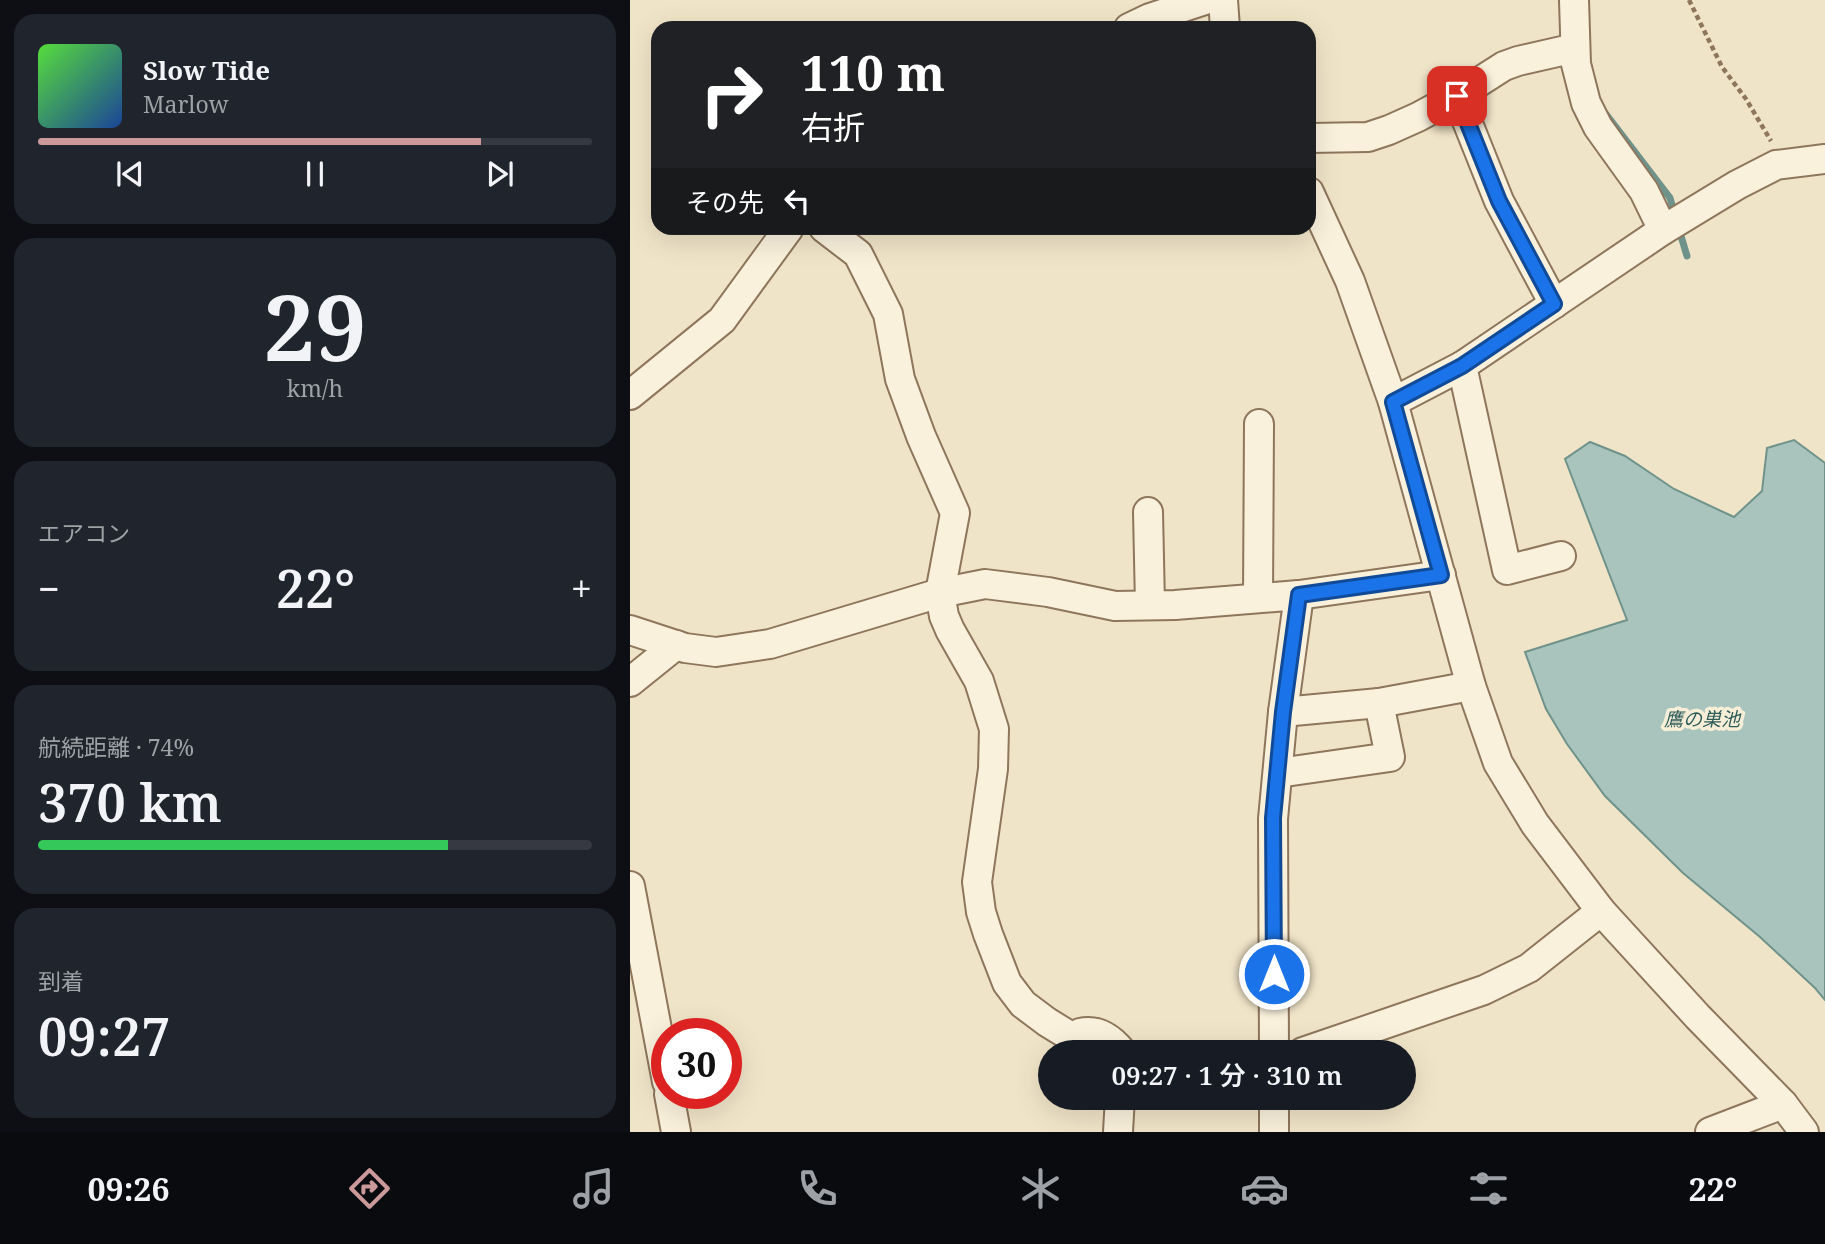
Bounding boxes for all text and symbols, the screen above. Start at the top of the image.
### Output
text: 110 m [801,39,945,105]
icon: right [686,49,777,140]
text: Slow Tide [143,52,270,88]
pin [1427,66,1487,126]
icon: arrive [1438,77,1476,115]
text: Marlow [143,88,229,120]
text: 右折 [801,105,865,148]
icon: previous [111,155,149,193]
icon: pause [296,155,334,193]
icon: next [481,155,519,193]
icon: left [778,182,816,220]
text: その先 [686,184,764,220]
text: 29 [264,264,366,388]
text: km/h [287,372,343,404]
text: エアコン [38,517,130,549]
text: 22° [276,552,355,623]
text: − [38,562,60,614]
text: + [571,562,592,614]
water label: 鷹の巣池 [1664,706,1742,732]
text: 航続距離 · 74% [38,731,194,763]
text: 370 km [38,766,222,837]
position arrow [1237,937,1311,1011]
text: 到着 [38,965,84,997]
text: 09:27 [38,1000,171,1071]
speed limit sign: 30 [651,1018,742,1109]
text: 09:27 · 1 分 · 310 m [1111,1057,1343,1093]
icon: directions [345,1164,394,1213]
icon: music [569,1164,618,1213]
icon: phone [793,1164,842,1213]
icon: climate [1016,1164,1065,1213]
icon: car [1240,1164,1289,1213]
icon: filters [1464,1164,1513,1213]
text: 09:26 [87,1167,170,1210]
text: 22° [1688,1167,1737,1210]

